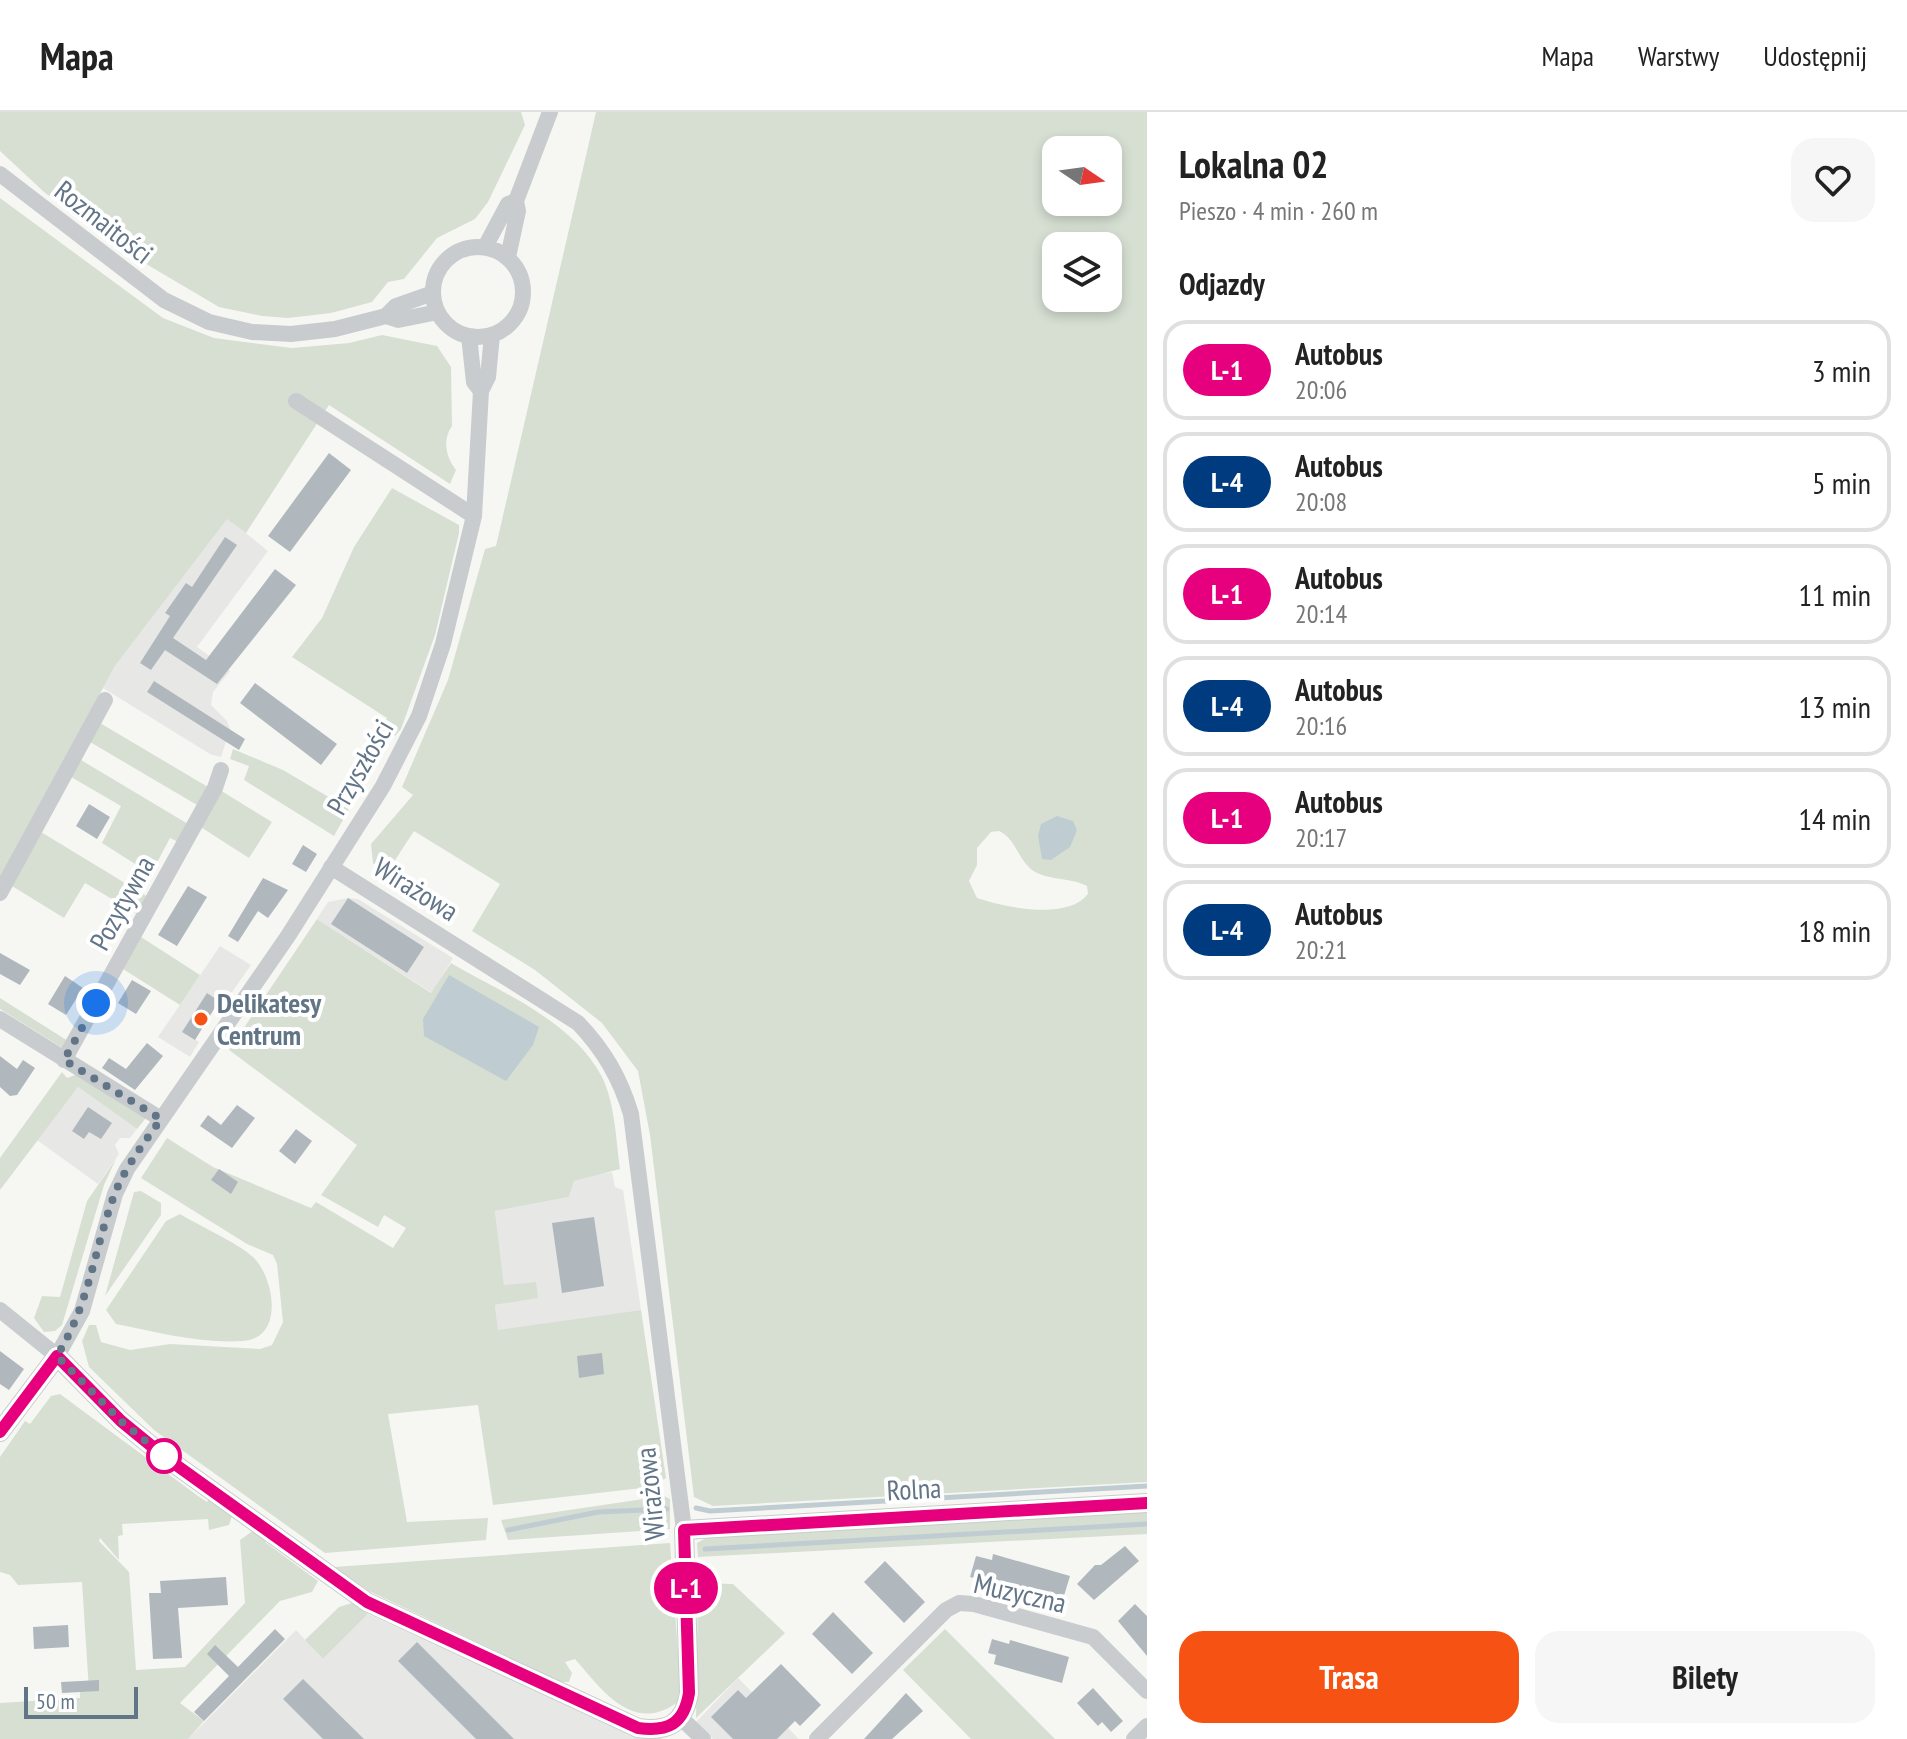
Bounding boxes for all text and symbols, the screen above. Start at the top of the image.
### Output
text: Mapa [40,31,114,80]
text: Mapa [1542,37,1594,74]
text: Warstwy [1638,37,1719,74]
text: Udostępnij [1763,37,1867,74]
north arrow [1042,136,1122,216]
map controls [1042,136,1122,312]
button: heart [1791,138,1875,222]
text: Lokalna 02 [1179,139,1329,188]
street label: Rozmaitości [48,172,161,272]
text: Pieszo · 4 min · 260 m [1179,194,1378,227]
button: layers [1042,232,1122,312]
text: Odjazdy [1179,264,1265,303]
text: Autobus [1295,334,1383,373]
text: L-1 [1211,351,1243,388]
text: 3 min [1812,351,1871,390]
text: 20:06 [1295,373,1347,406]
text: Autobus [1295,446,1383,485]
text: L-4 [1211,463,1243,500]
text: 5 min [1812,463,1871,502]
text: 20:08 [1295,485,1347,518]
text: Autobus [1295,558,1383,597]
text: L-1 [1211,575,1243,612]
text: 11 min [1798,575,1871,614]
text: 20:14 [1295,597,1347,630]
text: Autobus [1295,670,1383,709]
text: L-4 [1211,687,1243,724]
text: 13 min [1798,687,1871,726]
text: 20:16 [1295,709,1347,742]
street label: Przyszłości [318,713,402,821]
text: Autobus [1295,782,1383,821]
text: L-1 [1211,799,1243,836]
text: 14 min [1798,799,1871,838]
text: 20:17 [1295,821,1347,854]
street label: Wirażowa [367,848,466,929]
street label: Pozytywna [81,849,163,956]
text: Autobus [1295,894,1383,933]
text: L-4 [1211,911,1243,948]
text: 18 min [1798,911,1871,950]
text: 20:21 [1295,933,1347,966]
your location [76,983,116,1023]
place label: Delikatesy Centrum [217,984,322,1053]
marker: Delikatesy Centrum [192,1010,210,1028]
unlabelled marker [147,1439,181,1473]
street label: Wirażowa [626,1446,673,1542]
street label: Rolna [886,1469,942,1508]
line badge: L-1 [640,1562,732,1614]
street label: Muzyczna [970,1564,1070,1621]
text: L-1 [670,1569,702,1606]
button: Trasa [1179,1631,1519,1723]
button: Bilety [1535,1631,1875,1723]
scale bar [24,1683,138,1719]
text: 50 m [36,1687,75,1715]

